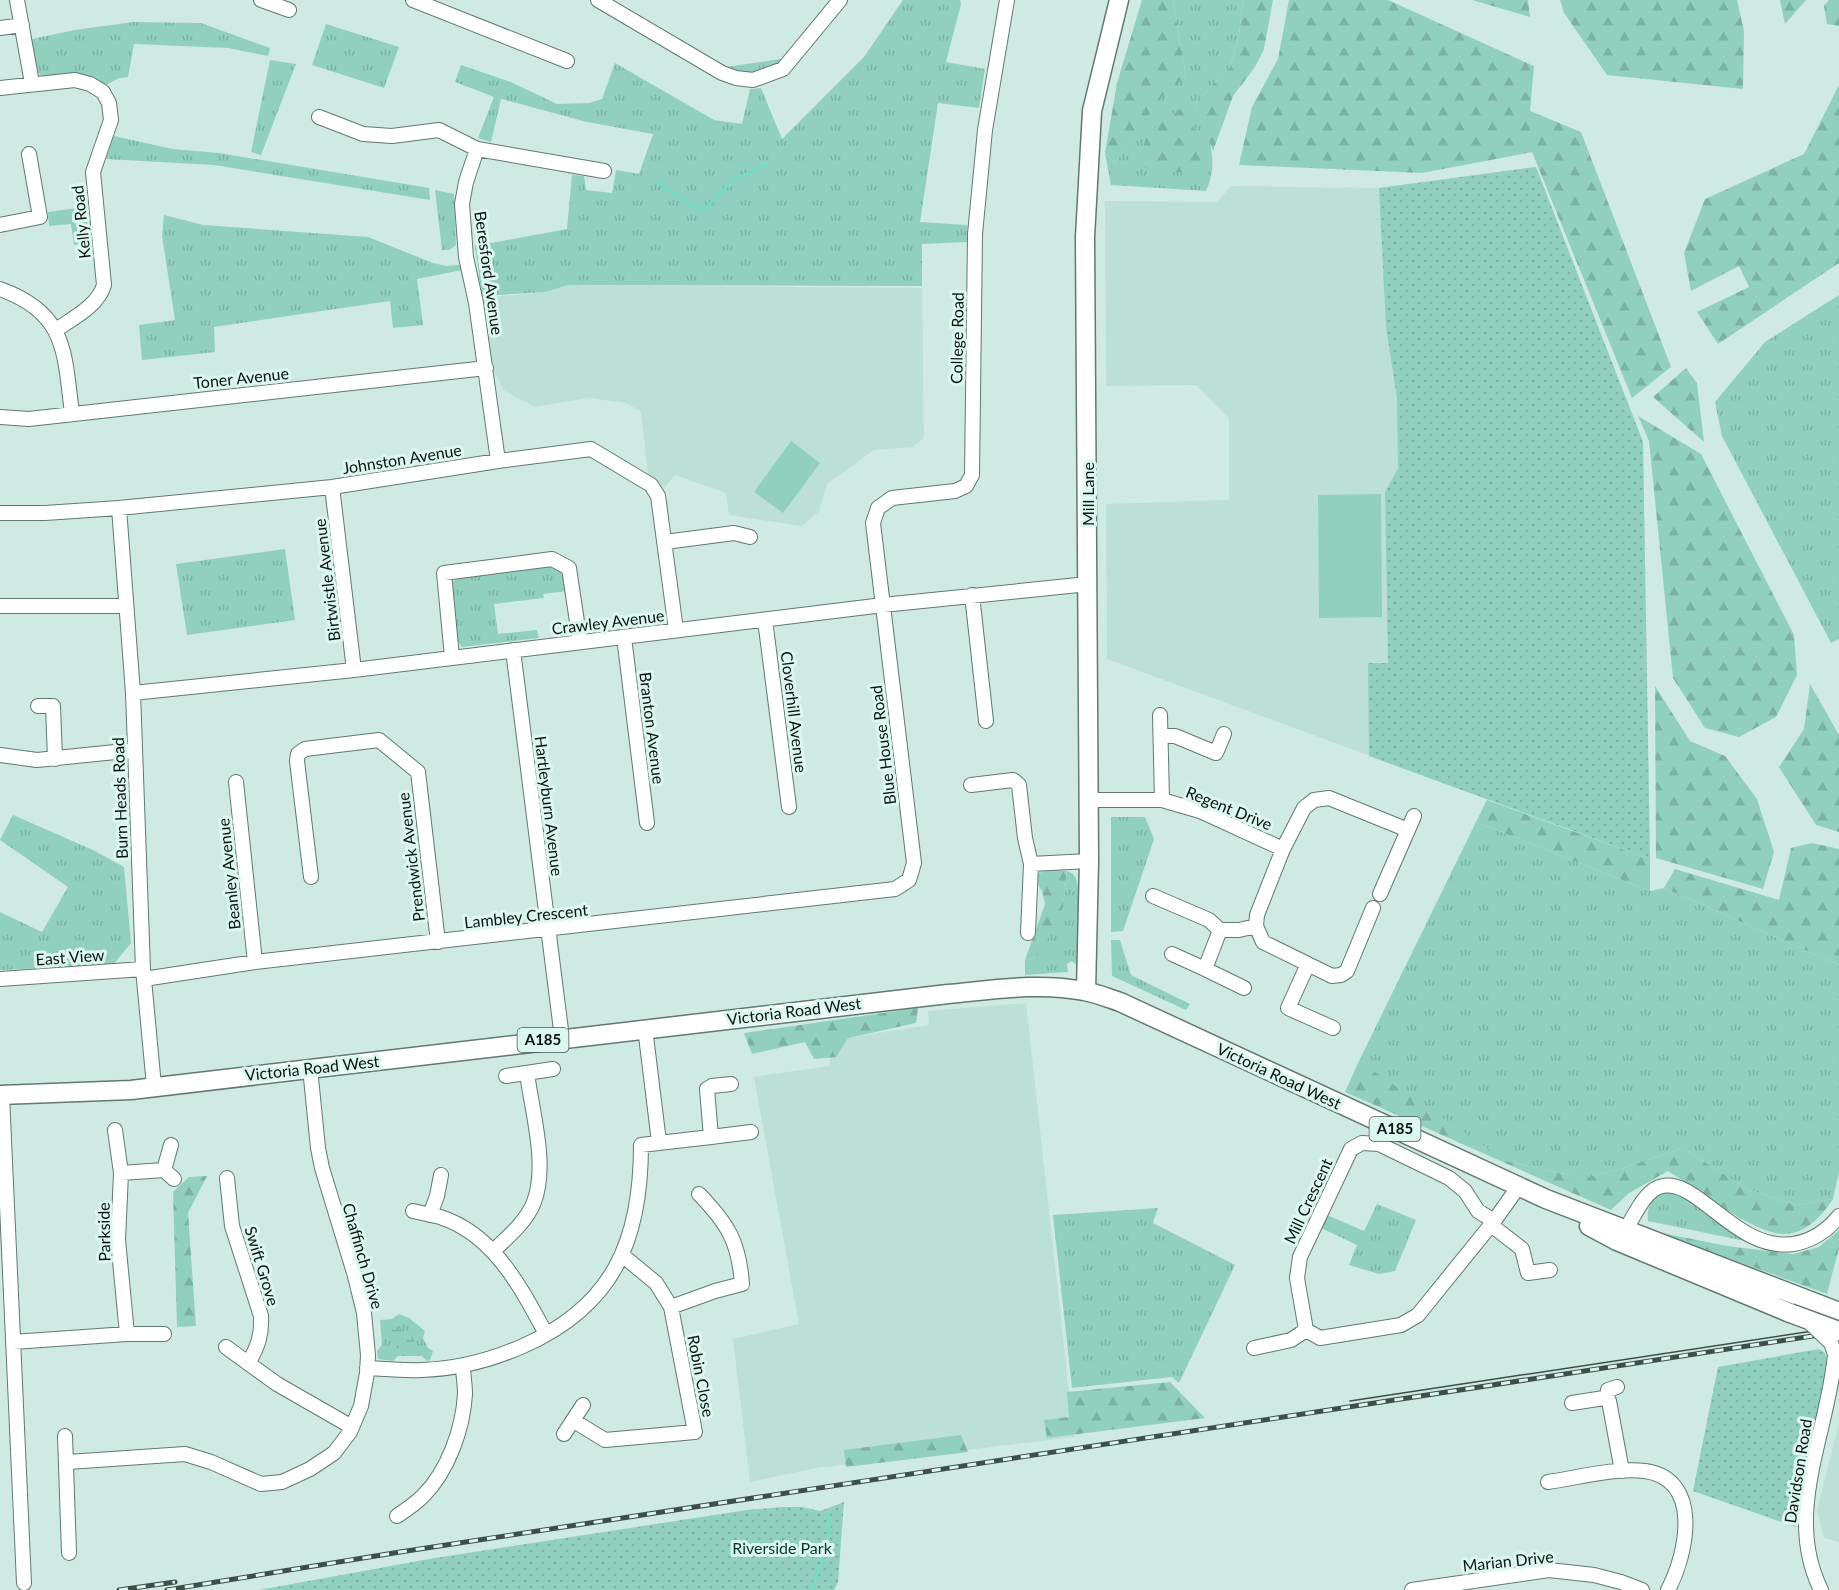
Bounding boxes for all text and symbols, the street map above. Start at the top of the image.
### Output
street label: Kelly Road [67,185,94,260]
street label: Beresford Avenue [471,210,508,336]
street label: College Road [946,292,967,384]
street label: Toner Avenue [192,363,290,392]
street label: Johnston Avenue [341,440,463,477]
street label: Mill Lane [1078,462,1097,526]
street label: Birtwistle Avenue [310,518,343,642]
street label: Crawley Avenue [551,605,665,638]
street label: Cloverhill Avenue [778,650,811,774]
street label: Branton Avenue [636,671,669,785]
street label: Blue House Road [866,684,899,806]
street label: Hartleyburn Avenue [531,735,568,877]
street label: Burn Heads Road [108,737,131,859]
street label: Regent Drive [1183,782,1275,833]
street label: Prendwick Avenue [393,791,428,923]
street label: Beanley Avenue [213,817,244,931]
street label: Lambley Crescent [463,900,589,931]
street label: East View [35,945,105,968]
street label: Victoria Road West [726,993,862,1028]
road number: A185 [518,1028,568,1052]
street label: Victoria Road West [1214,1038,1345,1113]
street label: Victoria Road West [244,1051,380,1084]
road number: A185 [1370,1117,1420,1141]
street label: Mill Crescent [1279,1155,1336,1247]
street label: Chaffinch Drive [339,1201,388,1311]
street label: Parkside [93,1202,114,1262]
street label: Swift Grove [241,1224,284,1308]
street label: Robin Close [684,1333,719,1419]
street label: Davidson Road [1780,1417,1815,1524]
park label: Riverside Park [732,1538,833,1557]
street label: Marian Drive [1462,1546,1554,1575]

